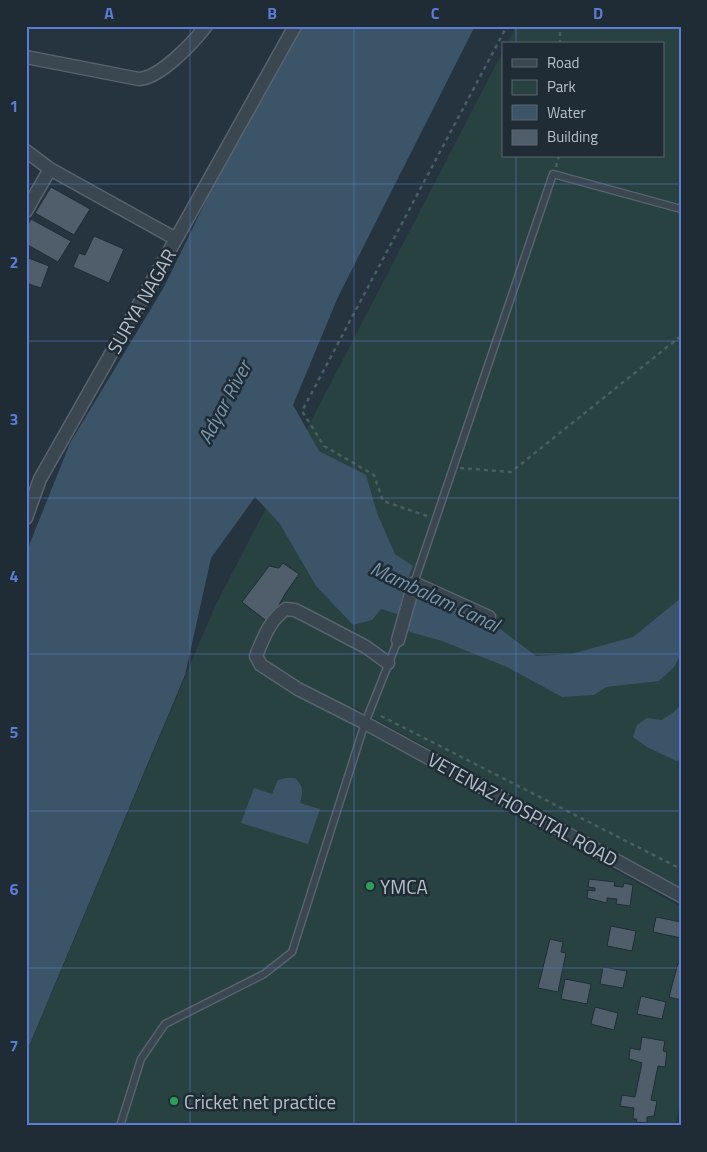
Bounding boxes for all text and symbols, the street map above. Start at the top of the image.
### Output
text: A [104,1,114,25]
text: B [267,1,277,25]
text: C [431,1,440,25]
text: D [593,1,603,25]
legend [502,42,664,158]
text: Road [547,51,579,74]
text: Park [547,75,576,98]
text: 1 [10,94,18,118]
text: Water [547,101,586,124]
text: Building [547,125,598,148]
street label: SURYA NAGAR [99,243,183,359]
text: 2 [10,250,18,274]
water label: Adyar River [189,353,260,449]
text: 3 [10,407,18,431]
water label: Mambalam Canal [365,553,507,641]
text: 4 [10,564,19,588]
text: 5 [10,720,19,744]
street label: VETENAZ HOSPITAL ROAD [423,745,623,873]
place label: YMCA [380,872,428,901]
text: 6 [10,877,19,901]
marker: YMCA [364,880,376,892]
text: 7 [10,1034,18,1058]
place label: Cricket net practice [184,1087,336,1116]
marker: Cricket net practice [168,1095,180,1107]

